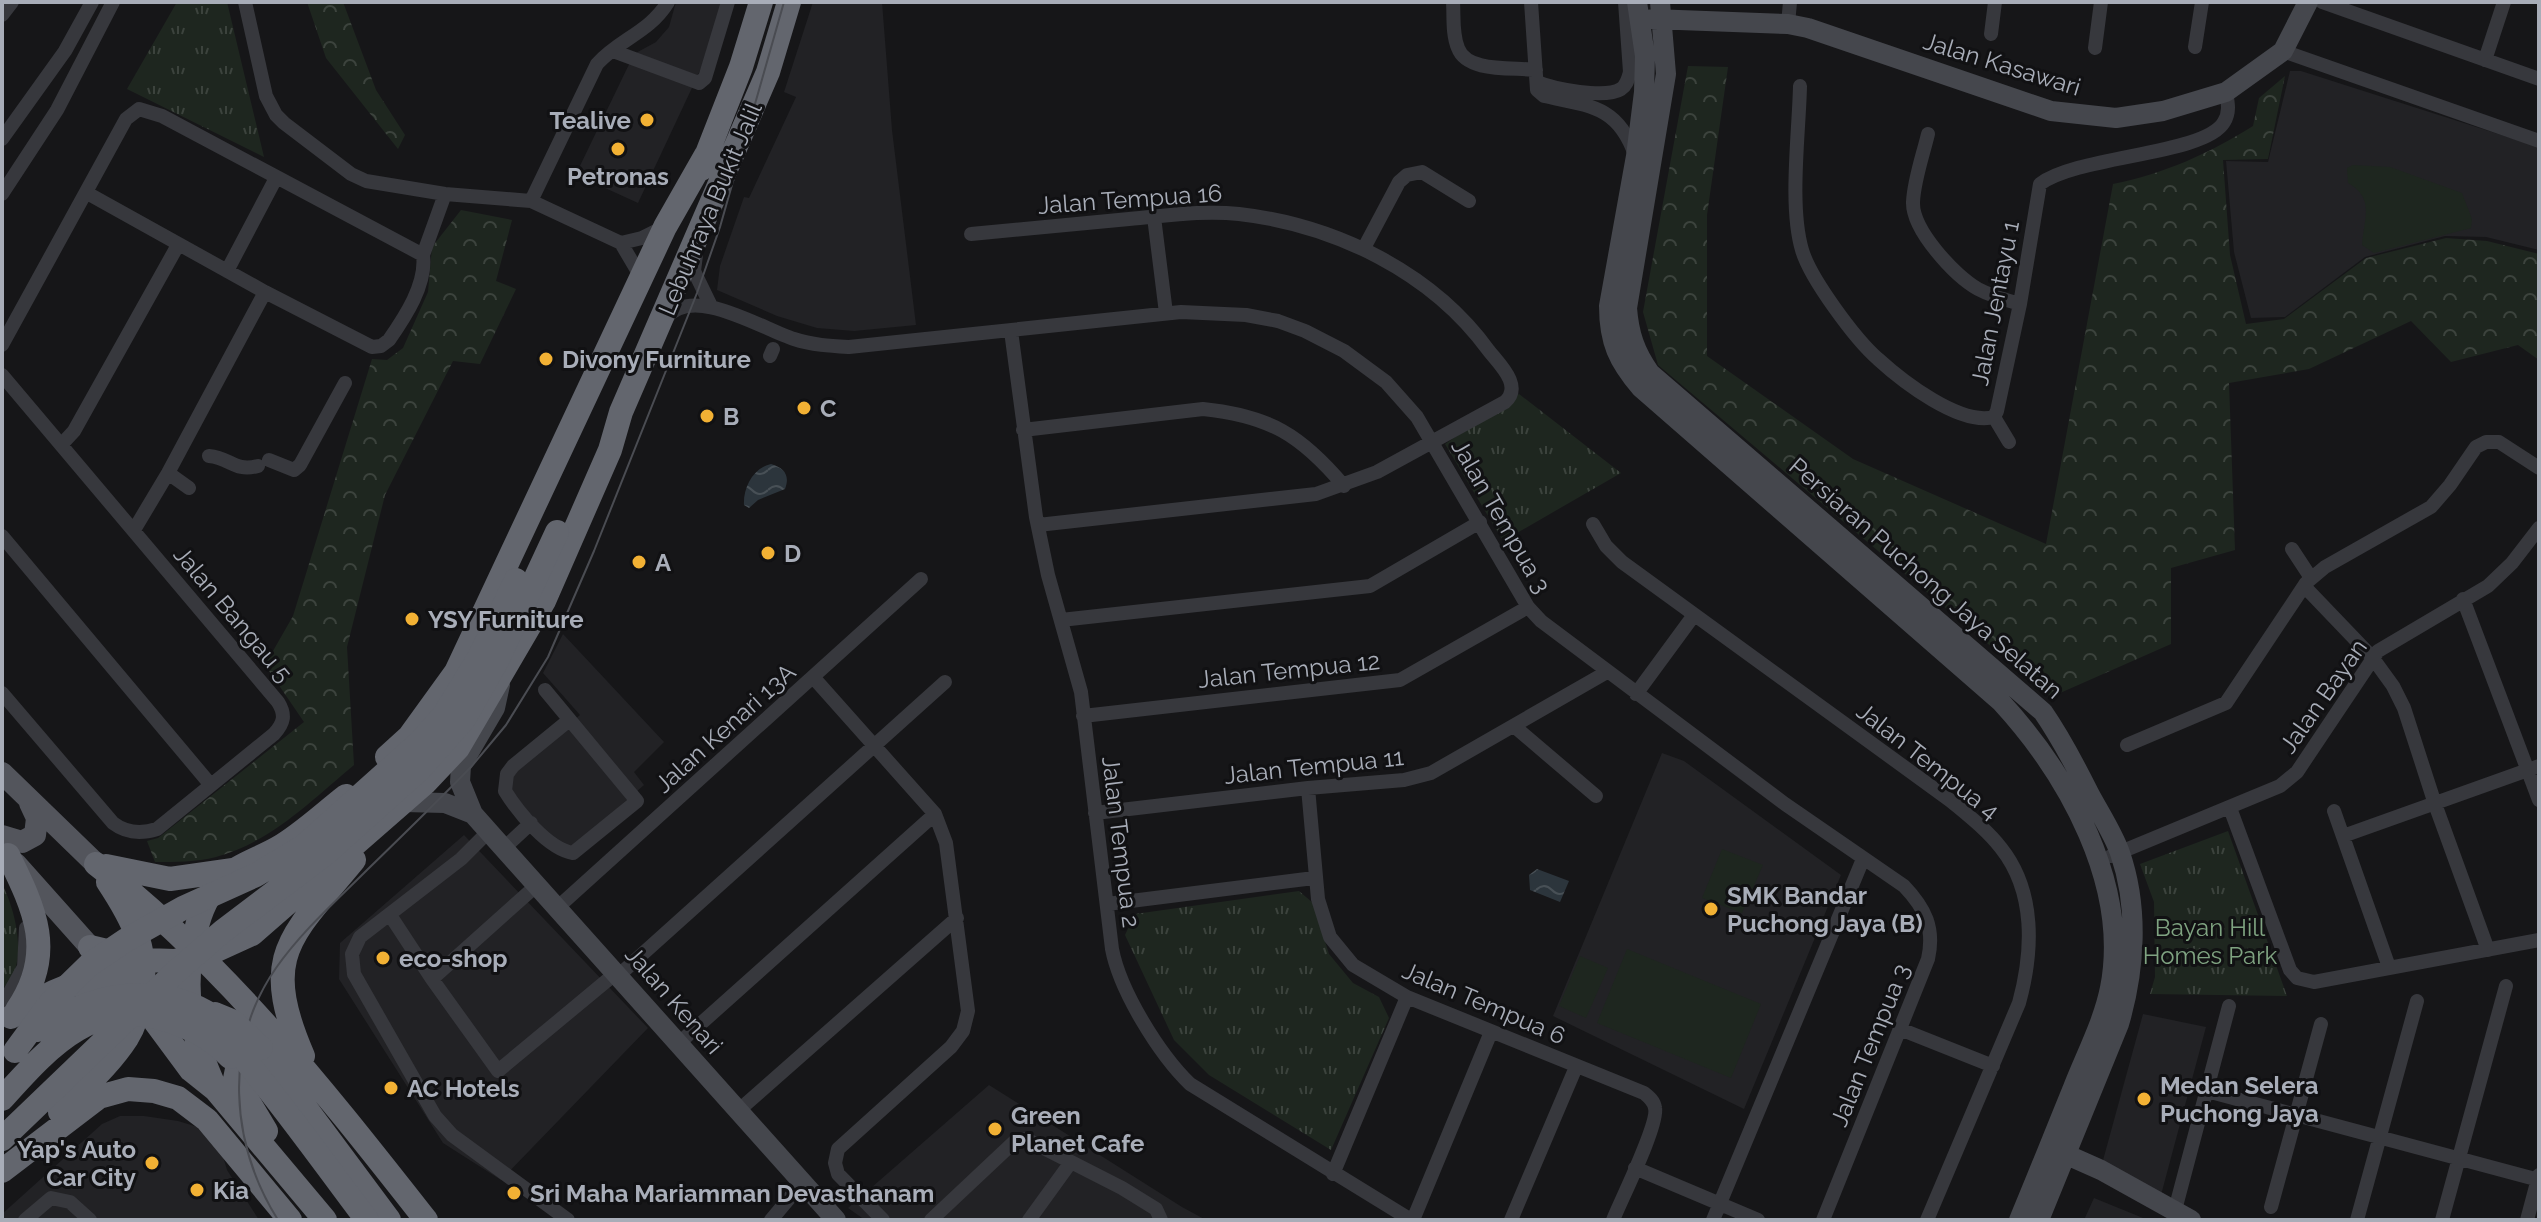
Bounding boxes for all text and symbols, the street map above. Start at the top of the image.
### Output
street label: Jalan Kasawari [1920,26,2084,102]
street label: Lebuhraya Bukit Jalil [652,98,768,320]
place label: Tealive [549,106,631,135]
marker: Tealive [638,111,656,129]
marker: Petronas [609,140,627,158]
place label: Petronas [567,162,669,191]
street label: Jalan Tempua 16 [1037,178,1223,220]
street label: Jalan Jentayu 1 [1965,218,2025,388]
place label: Divony Furniture [562,345,751,374]
marker: Divony Furniture [537,350,555,368]
place label: C [820,394,837,423]
marker: C [795,399,813,417]
place label: B [723,402,739,431]
marker: B [698,407,716,425]
street label: Jalan Tempua 3 [1445,434,1557,598]
street label: Persiaran Puchong Jaya Selatan [1783,451,2069,705]
place label: D [784,539,801,568]
street label: Jalan Bangau 5 [168,540,298,688]
marker: D [759,544,777,562]
place label: A [655,548,672,577]
marker: A [630,553,648,571]
place label: YSY Furniture [428,605,584,634]
marker: YSY Furniture [403,610,421,628]
street label: Jalan Bayan [2273,633,2373,759]
street label: Jalan Tempua 12 [1197,646,1381,694]
street label: Jalan Kenari 13A [649,657,801,799]
street label: Jalan Tempua 4 [1851,696,2005,826]
street label: Jalan Tempua 11 [1223,742,1405,790]
street label: Jalan Tempua 2 [1096,755,1146,929]
place label: SMK Bandar Puchong Jaya (B) [1727,881,1923,938]
marker: SMK Bandar Puchong Jaya (B) [1702,900,1720,918]
park label: Bayan Hill Homes Park [2143,913,2278,970]
street label: Jalan Kenari [619,940,729,1060]
place label: eco-shop [399,944,507,973]
marker: eco-shop [374,949,392,967]
street label: Jalan Tempua 6 [1398,956,1570,1050]
street label: Jalan Tempua 3 [1824,960,1916,1130]
place label: Medan Selera Puchong Jaya [2160,1071,2319,1128]
place label: AC Hotels [407,1074,520,1103]
marker: AC Hotels [382,1079,400,1097]
marker: Medan Selera Puchong Jaya [2135,1090,2153,1108]
place label: Green Planet Cafe [1011,1101,1144,1158]
marker: Green Planet Cafe [986,1120,1004,1138]
place label: Yap's Auto Car City [17,1135,136,1192]
marker: Yap's Auto Car City [143,1154,161,1172]
place label: Kia [213,1176,249,1205]
place label: Sri Maha Mariamman Devasthanam [530,1179,934,1208]
marker: Kia [188,1181,206,1199]
marker: Sri Maha Mariamman Devasthanam [505,1184,523,1202]

